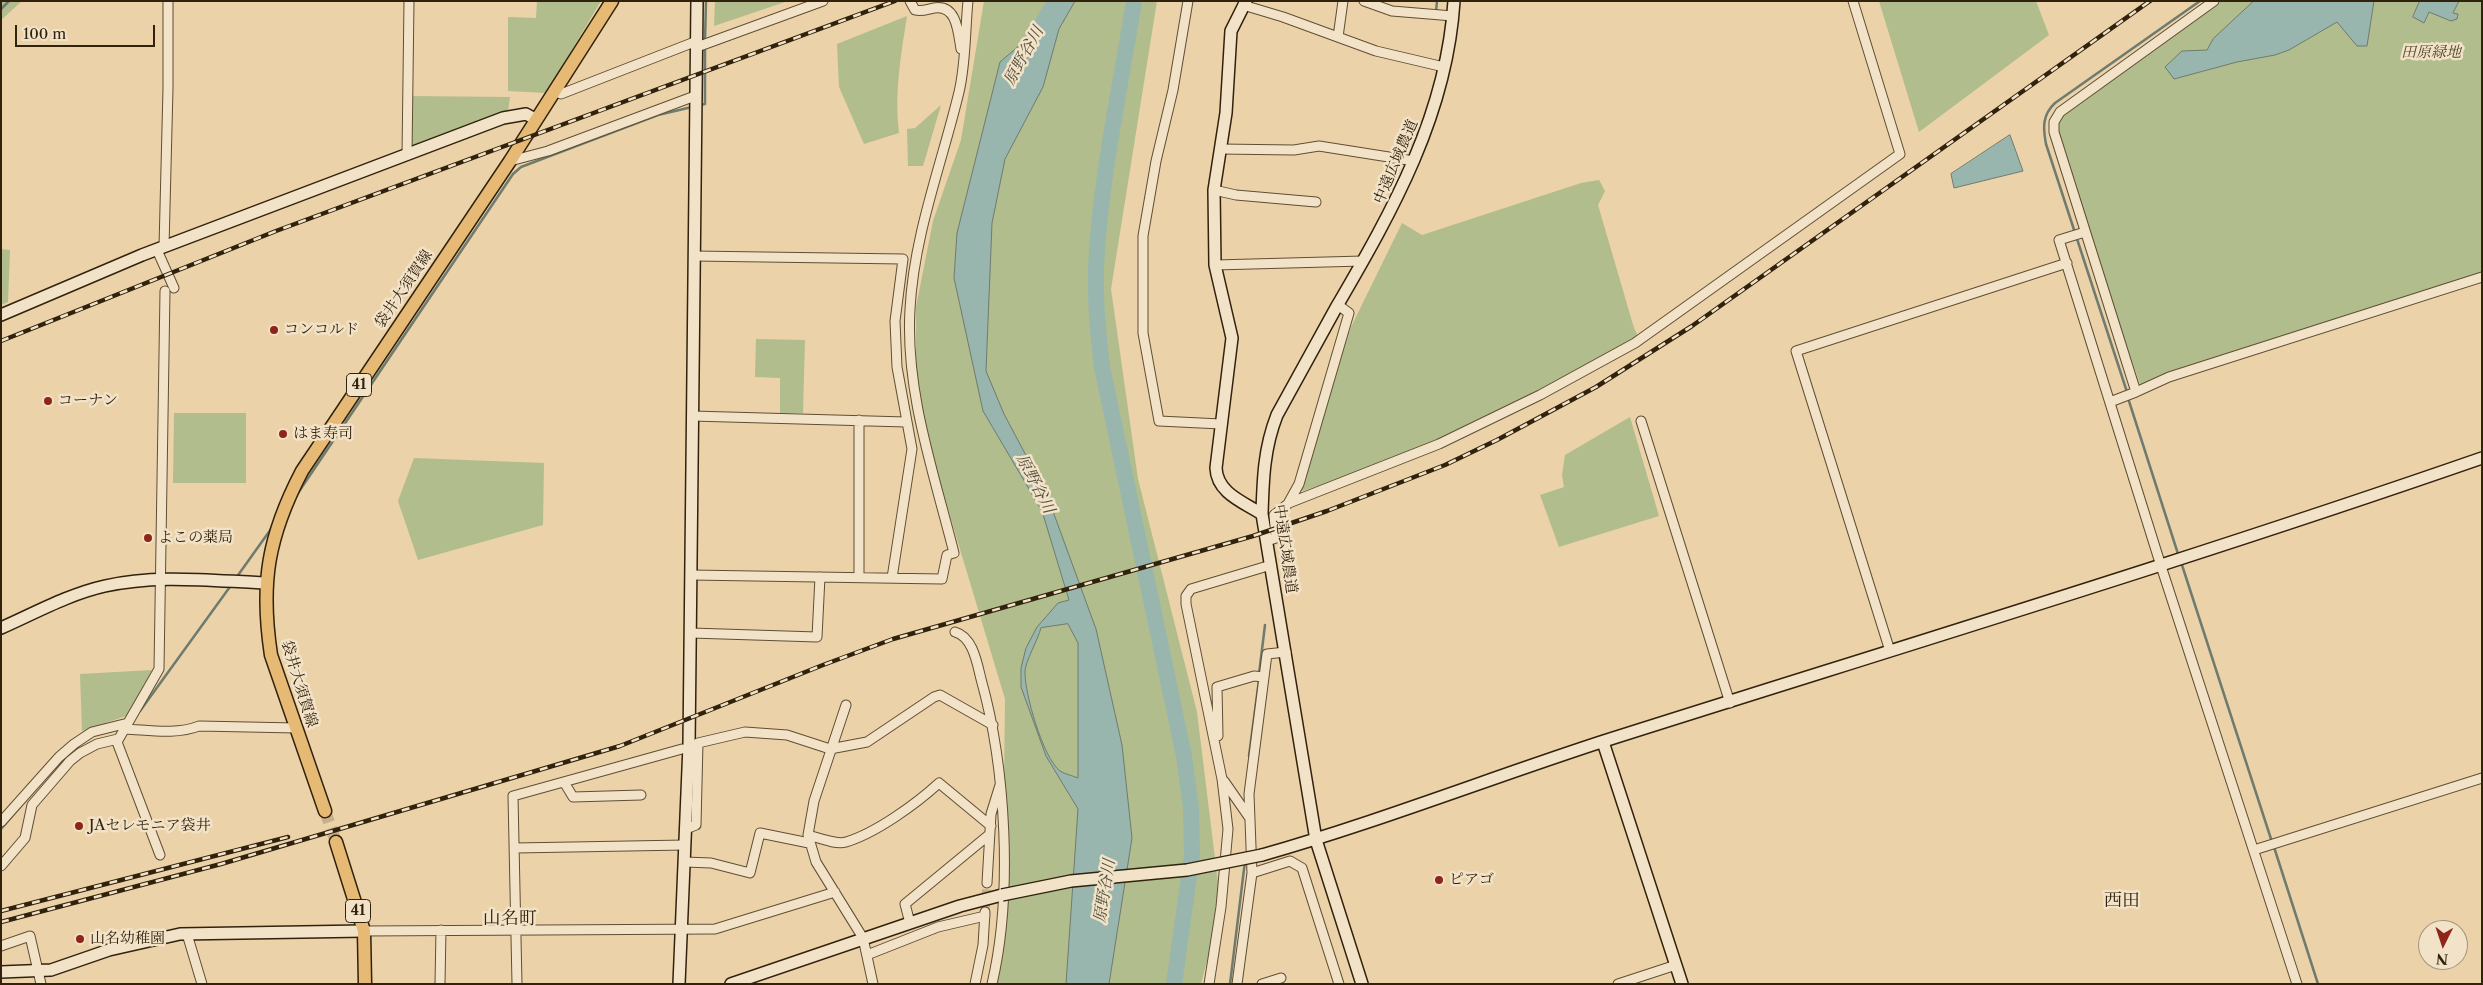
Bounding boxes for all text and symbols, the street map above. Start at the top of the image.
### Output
scale bar [18,15,158,47]
water label: 原野谷川 [1000,23,1048,89]
text: 100 m [23,24,66,43]
park label: 田原緑地 [2401,44,2461,62]
street label: 中遠広域農道 [1370,117,1422,207]
street label: 袋井大須賀線 [371,247,437,331]
place label: コンコルド [284,321,359,339]
marker: コンコルド [268,324,280,336]
road number: 41 [346,374,372,396]
place label: コーナン [58,392,118,410]
marker: コーナン [42,395,54,407]
place label: はま寿司 [293,425,353,443]
marker: はま寿司 [277,428,289,440]
water label: 原野谷川 [1012,451,1058,517]
street label: 中遠広域農道 [1270,503,1300,595]
place label: よこの薬局 [158,529,233,547]
marker: よこの薬局 [142,532,154,544]
street label: 袋井大須賀線 [277,638,321,730]
place label: JAセレモニア袋井 [89,817,210,835]
marker: JAセレモニア袋井 [73,820,85,832]
water label: 原野谷川 [1091,858,1119,924]
place label: ピアゴ [1449,871,1494,889]
marker: ピアゴ [1433,874,1445,886]
district label: 西田 [2104,890,2140,912]
road number: 41 [346,899,370,922]
district label: 山名町 [483,908,537,930]
north arrow [2418,920,2468,970]
place label: 山名幼稚園 [90,930,165,948]
marker: 山名幼稚園 [74,933,86,945]
text: N [2435,950,2449,968]

